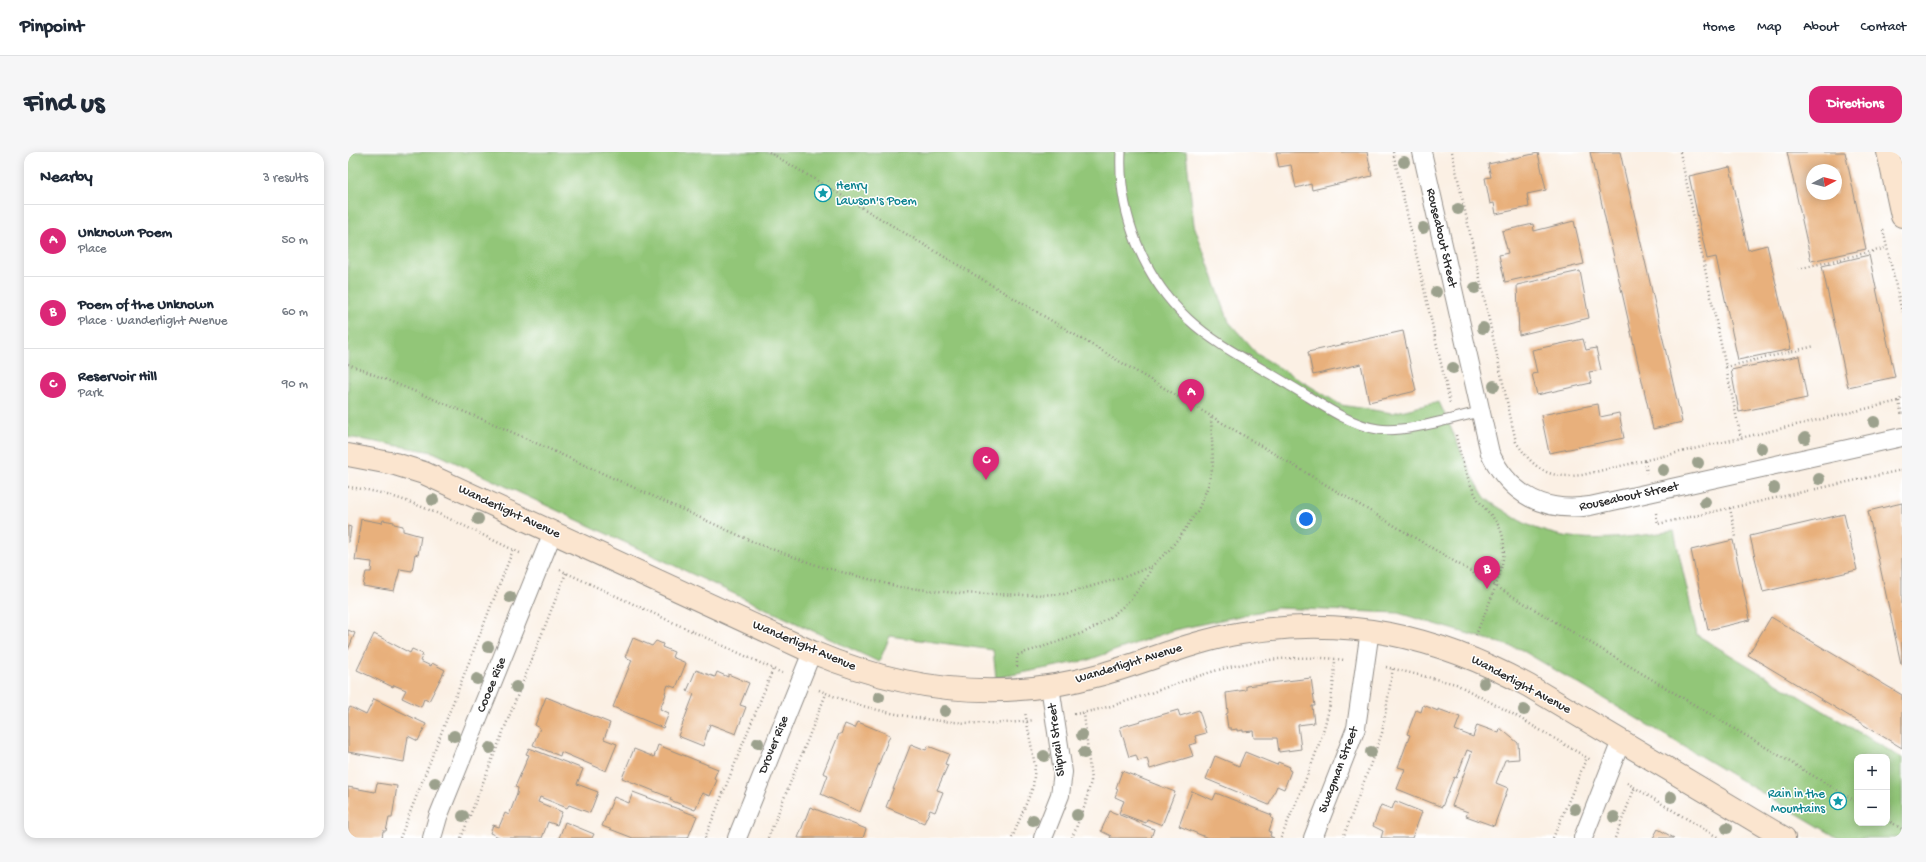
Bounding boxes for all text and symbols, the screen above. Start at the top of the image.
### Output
text: Pinpoint [20,16,84,39]
text: Home [1703,19,1735,36]
text: Map [1757,19,1781,36]
text: About [1803,19,1839,36]
text: Contact [1861,19,1906,36]
button: Directions [1809,86,1902,123]
text: Find us [24,88,104,121]
north arrow [1806,164,1842,200]
text: Nearby [40,168,93,188]
text: 3 results [263,171,308,186]
place label: Henry Lawson's Poem [836,179,917,209]
place icon: Henry Lawson's Poem [813,183,833,203]
street label: Rouseabout Street [1422,187,1460,291]
text: Unknown Poem [78,224,172,242]
text: A [49,233,57,248]
text: 50 m [281,233,308,248]
text: Place [78,242,106,257]
text: Poem of the Unknown [78,296,214,314]
text: B [50,305,56,320]
text: 60 m [282,305,308,320]
text: Place · Wanderlight Avenue [78,314,228,329]
text: Reservoir Hill [78,368,157,386]
text: C [49,377,57,392]
text: 90 m [282,377,308,392]
pin: A [1178,379,1204,412]
text: Park [78,386,103,401]
pin: C [973,447,999,480]
street label: Rouseabout Street [1578,479,1682,515]
street label: Wanderlight Avenue [456,482,563,542]
your location [1296,509,1316,529]
pin: B [1474,556,1500,589]
street label: Wanderlight Avenue [750,617,858,675]
street label: Wanderlight Avenue [1074,641,1184,687]
street label: Wanderlight Avenue [1469,652,1574,718]
street label: Cooee Rise [474,655,510,715]
street label: Sliprail Street [1045,701,1069,777]
street label: Drover Rise [755,714,793,777]
street label: Swagman Street [1316,723,1363,815]
map controls [1854,754,1890,826]
button: + [1854,754,1890,790]
place label: Rain in the Mountains [1768,787,1826,817]
button: − [1854,790,1890,826]
place icon: Rain in the Mountains [1828,791,1848,811]

